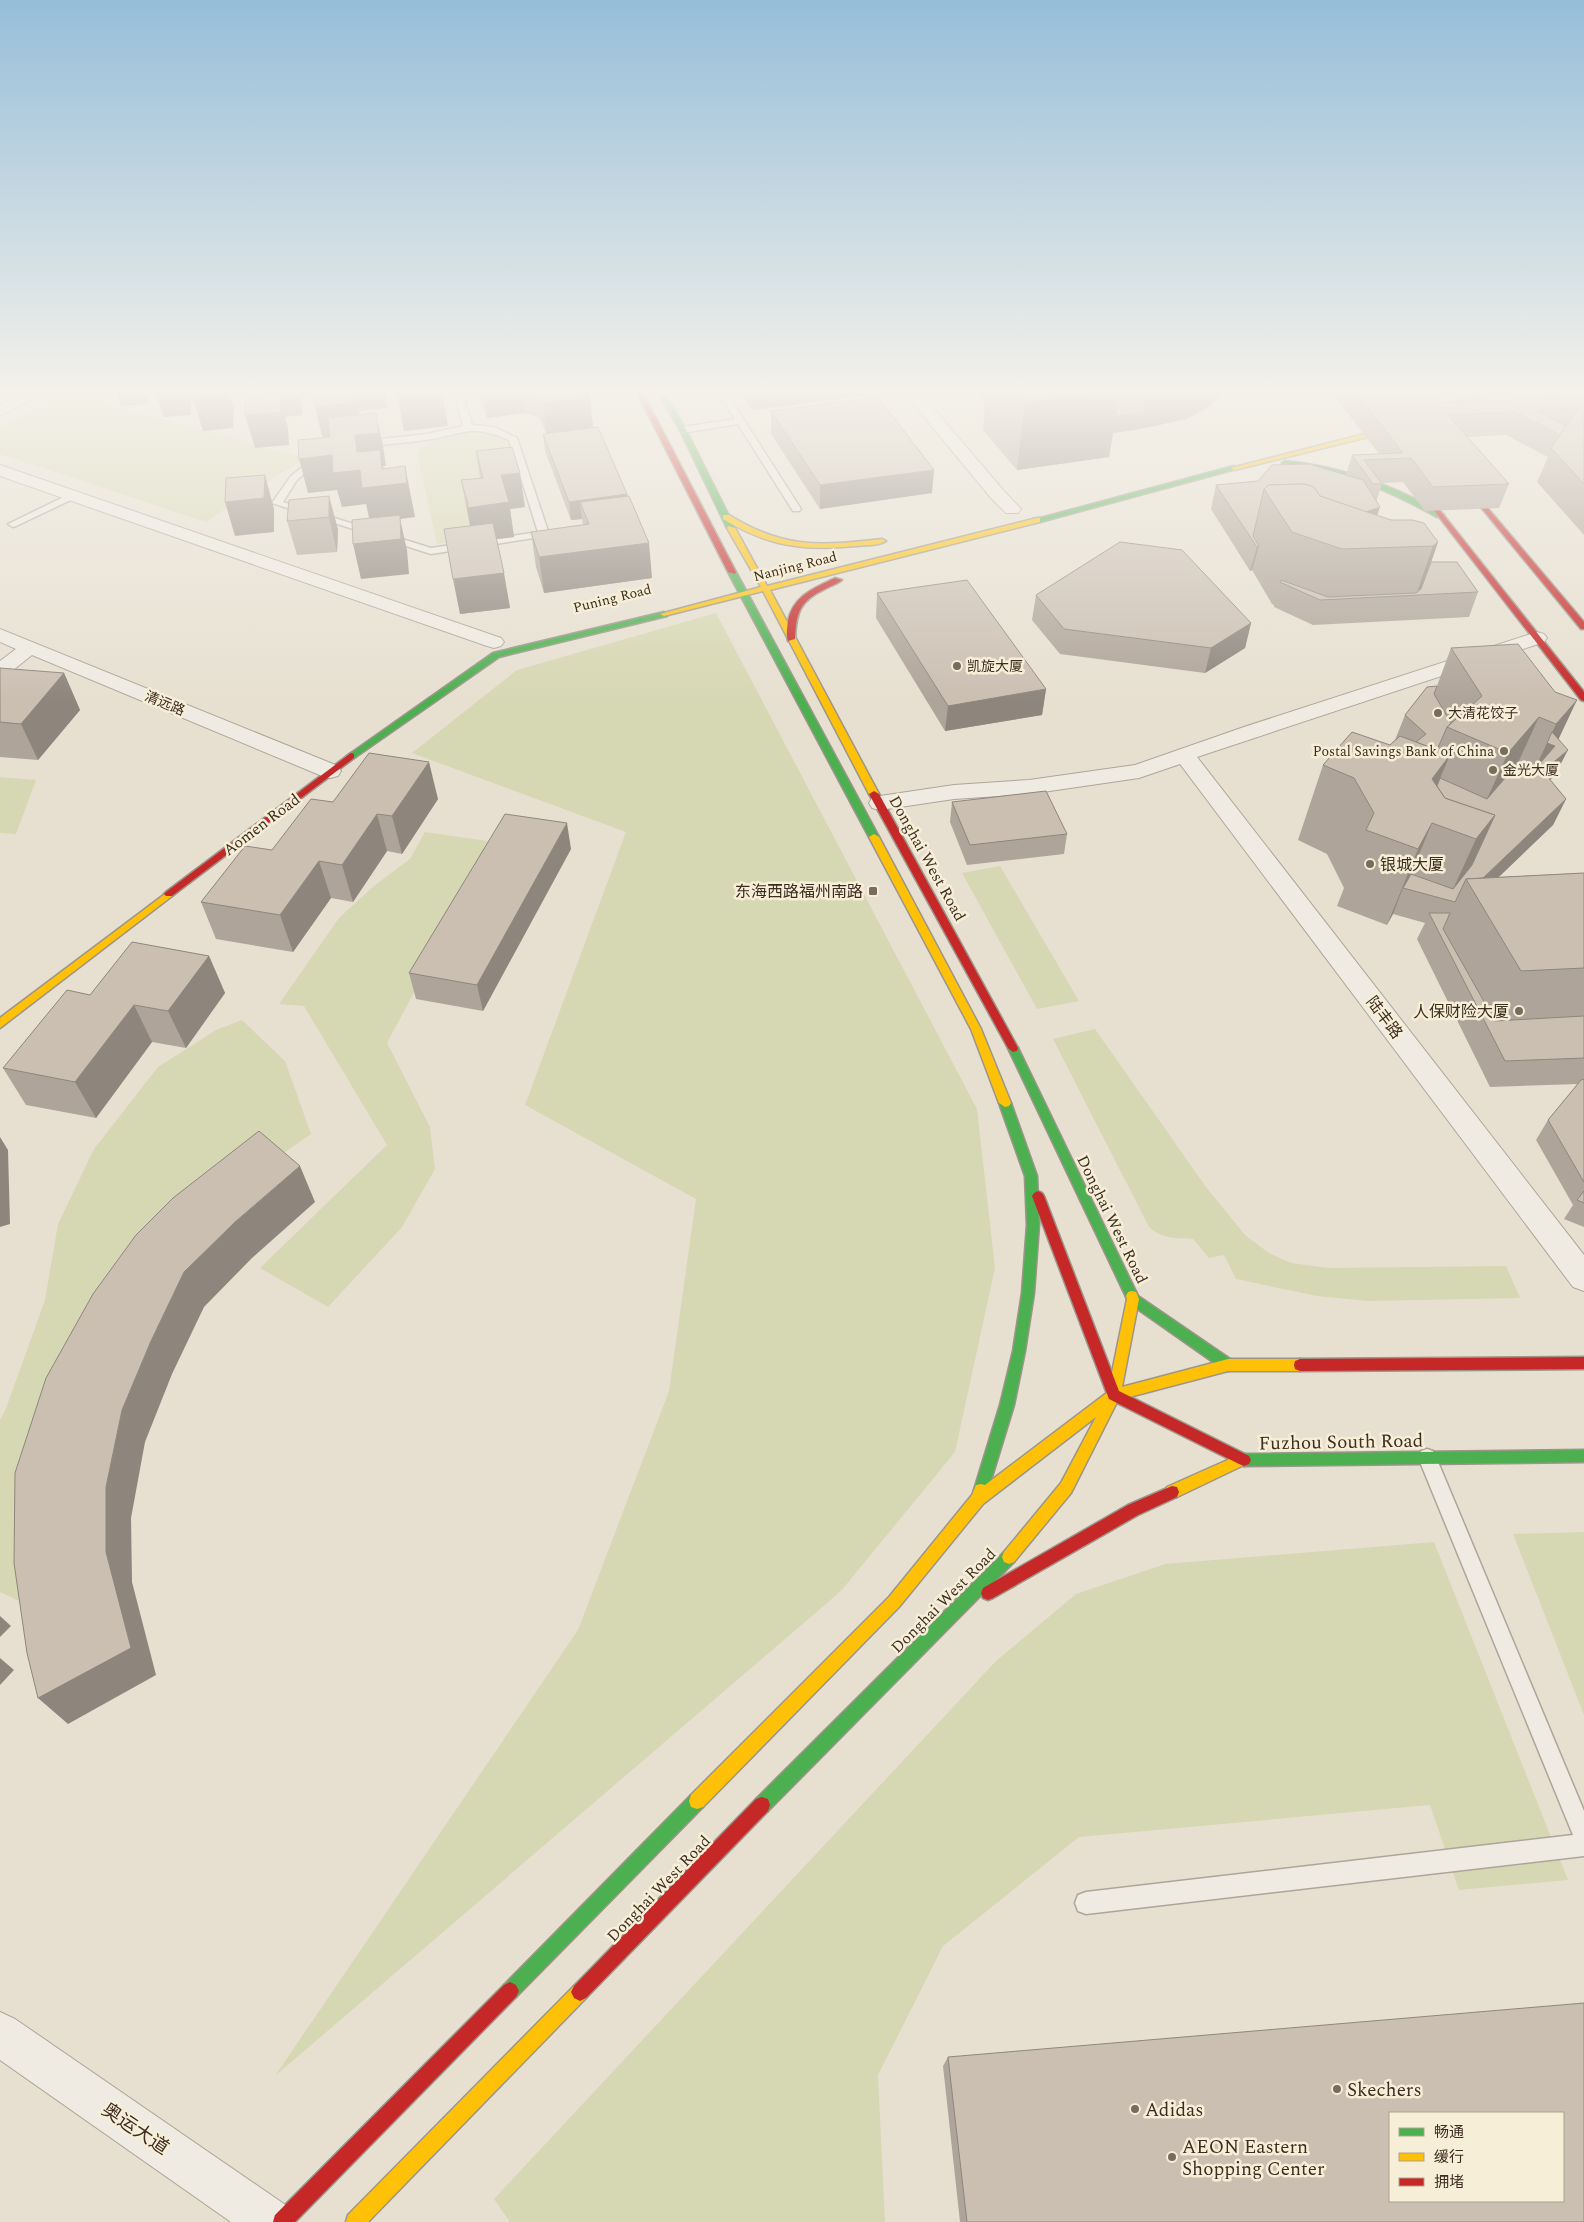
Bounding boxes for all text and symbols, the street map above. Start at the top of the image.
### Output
street label: Nanjing Road [751,546,839,587]
street label: Puning Road [571,579,654,618]
place label: 凯旋大厦 [967,656,1023,677]
marker: 凯旋大厦 [951,660,963,672]
street label: 清远路 [141,686,188,721]
place label: 大清花饺子 [1448,703,1518,724]
marker: 大清花饺子 [1432,707,1444,719]
place label: Postal Savings Bank of China [1313,741,1494,762]
marker: Postal Savings Bank of China [1498,745,1510,757]
place label: 金光大厦 [1503,760,1559,781]
marker: 金光大厦 [1487,764,1499,776]
street label: Aomen Road [218,788,305,862]
street label: Donghai West Road [883,791,972,926]
place label: 银城大厦 [1380,853,1444,877]
marker: 银城大厦 [1364,858,1376,870]
place label: 东海西路福州南路 [735,880,863,904]
marker: 东海西路福州南路 [867,885,879,897]
street label: 陆丰路 [1360,991,1408,1044]
place label: 人保财险大厦 [1413,1000,1509,1024]
marker: 人保财险大厦 [1513,1005,1525,1017]
street label: Donghai West Road [1071,1151,1154,1288]
street label: Fuzhou South Road [1258,1427,1424,1458]
street label: Donghai West Road [886,1543,1002,1659]
street label: Donghai West Road [601,1830,716,1948]
place label: Skechers [1347,2076,1422,2105]
marker: Skechers [1331,2083,1343,2095]
street label: 奥运大道 [96,2096,175,2163]
place label: Adidas [1145,2096,1204,2125]
marker: Adidas [1129,2103,1141,2115]
legend [1389,2112,1564,2202]
text: 畅通 [1434,2121,1464,2144]
place label: AEON Eastern Shopping Center [1182,2133,1325,2184]
text: 缓行 [1434,2146,1464,2169]
marker: AEON Eastern Shopping Center [1166,2151,1178,2163]
text: 拥堵 [1434,2171,1464,2194]

